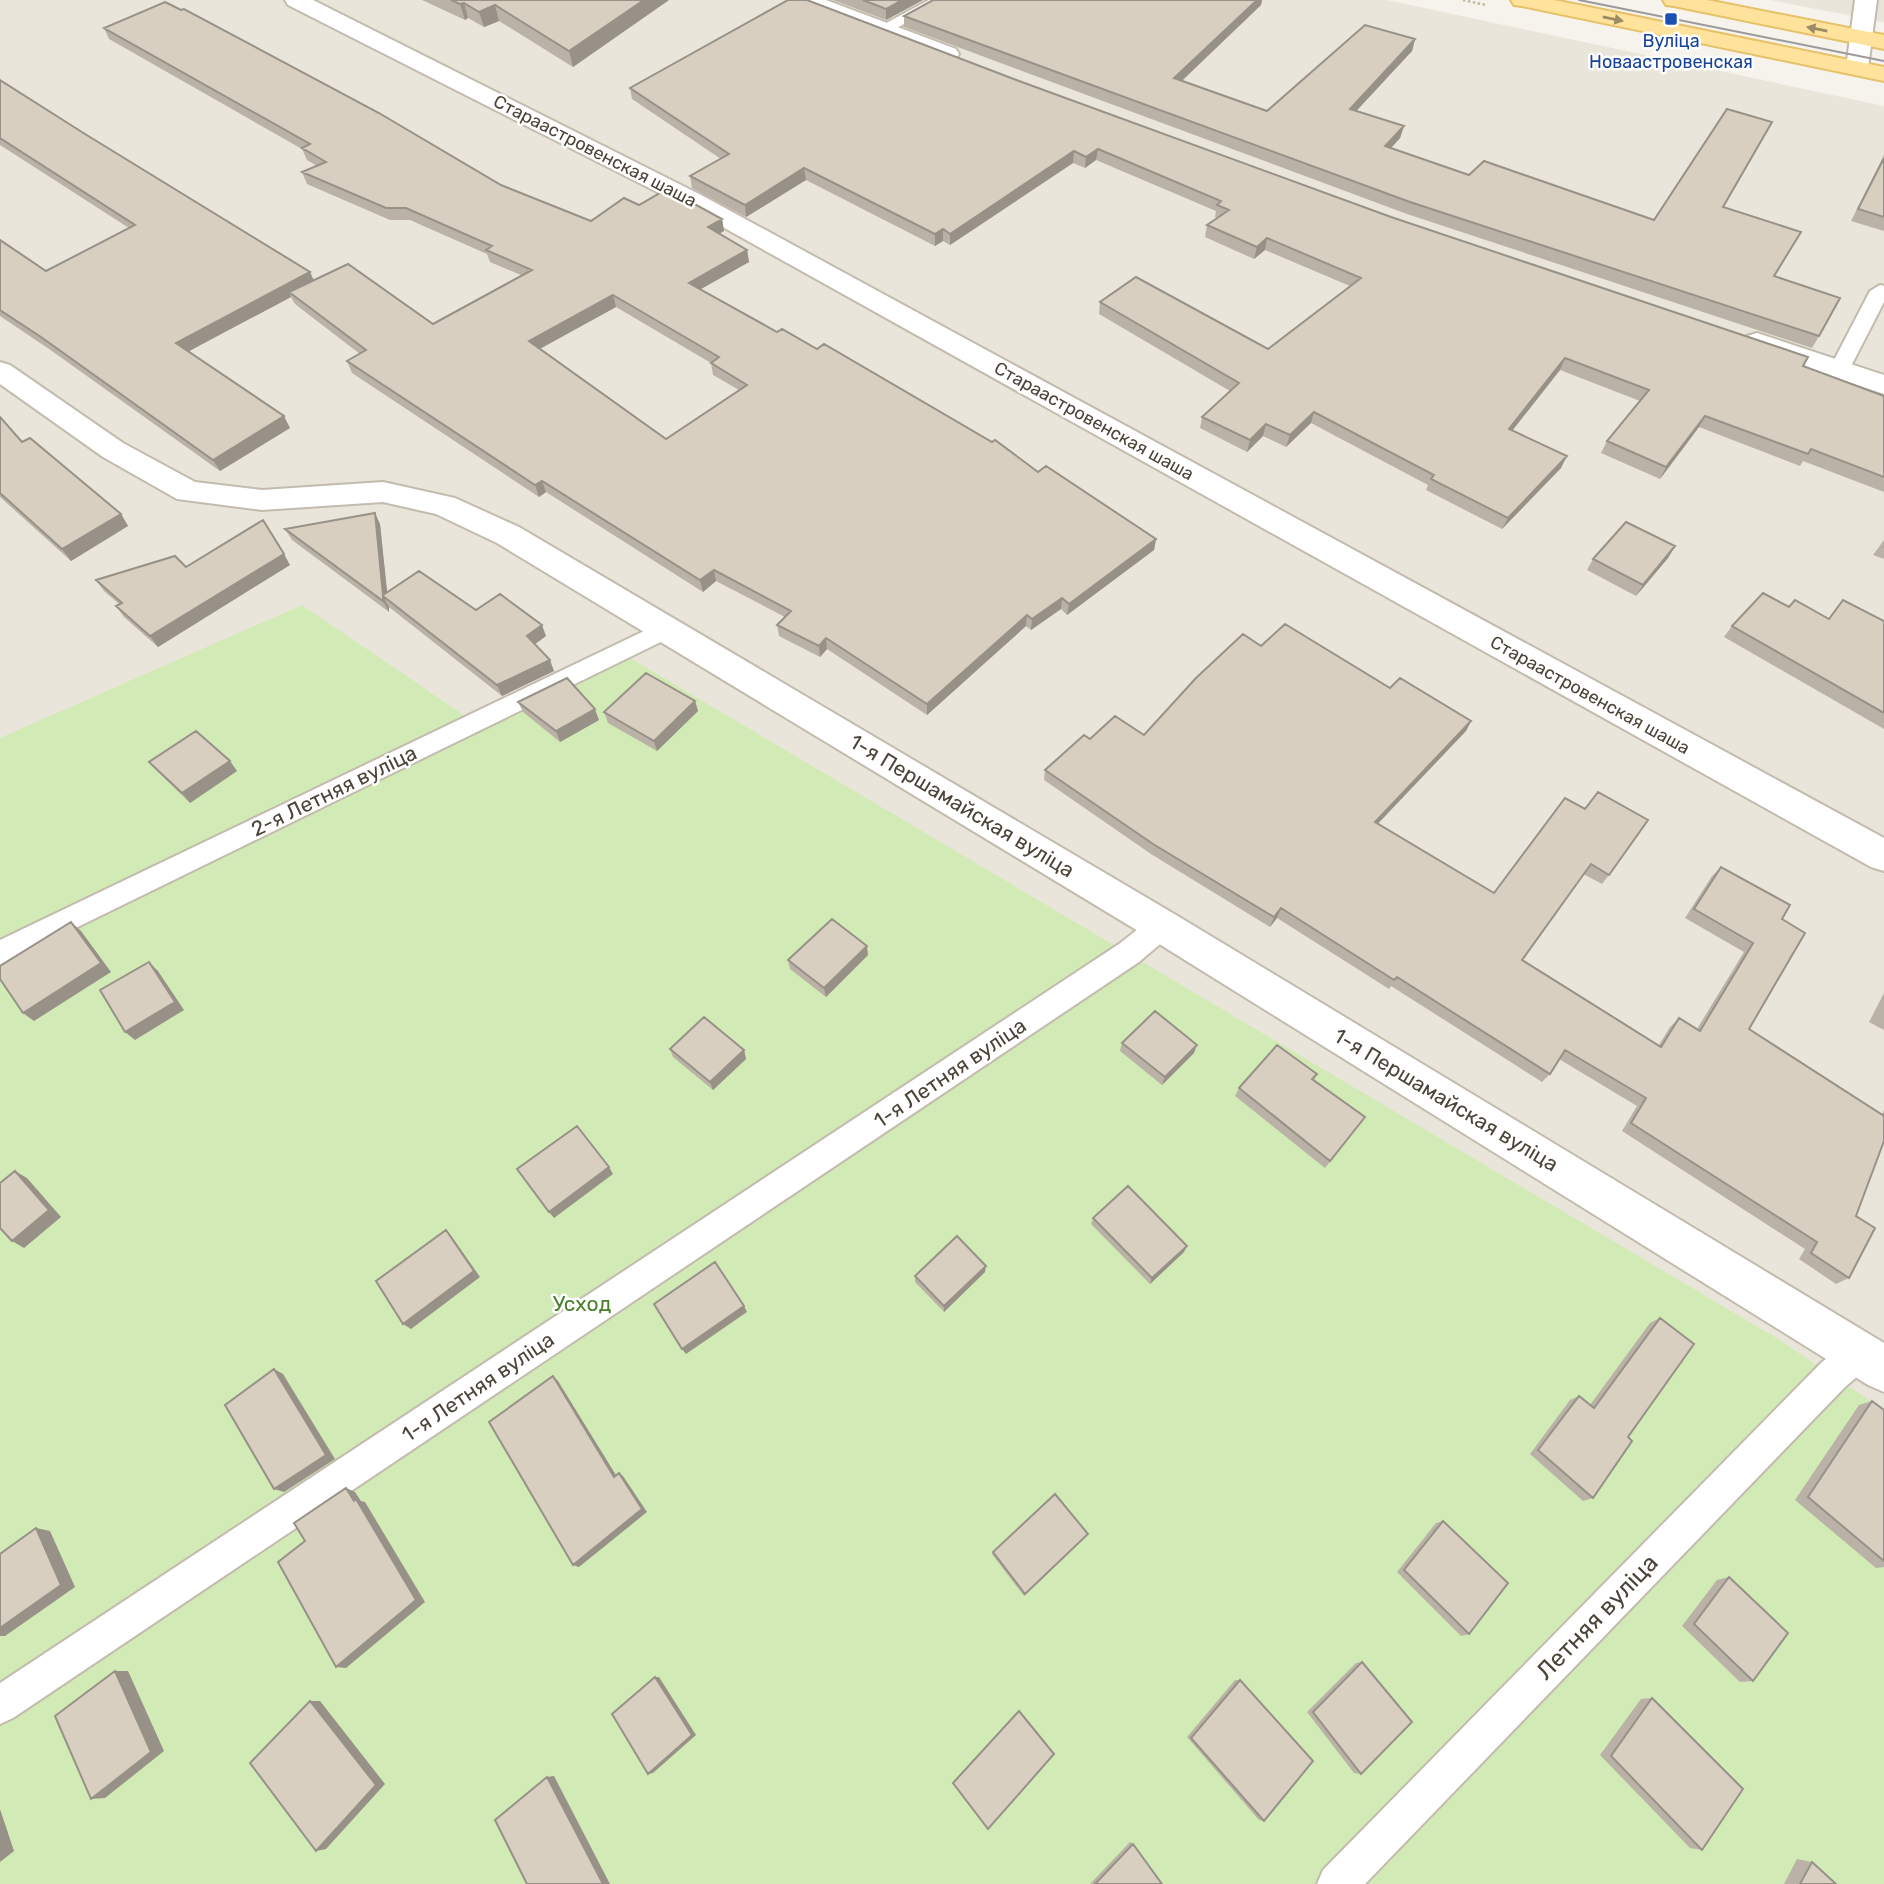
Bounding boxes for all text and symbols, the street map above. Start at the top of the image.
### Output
marker: Вуліца Новаастровенская [1663,11,1679,27]
one-way arrow [1602,13,1624,24]
one-way arrow [1806,23,1828,34]
place label: Вуліца Новаастровенская [1589,30,1753,73]
street label: Стараастровенская шаша [490,90,700,212]
street label: Стараастровенская шаша [990,357,1198,485]
street label: Стараастровенская шаша [1486,631,1694,759]
street label: 1-я Першамайская вуліца [846,729,1079,883]
street label: 2-я Летняя вуліца [247,740,421,842]
street label: 1-я Летняя вуліца [869,1012,1031,1133]
street label: 1-я Першамайская вуліца [1330,1023,1563,1177]
park label: Усход [553,1291,611,1316]
street label: 1-я Летняя вуліца [397,1326,559,1447]
street label: Летняя вуліца [1530,1549,1664,1685]

